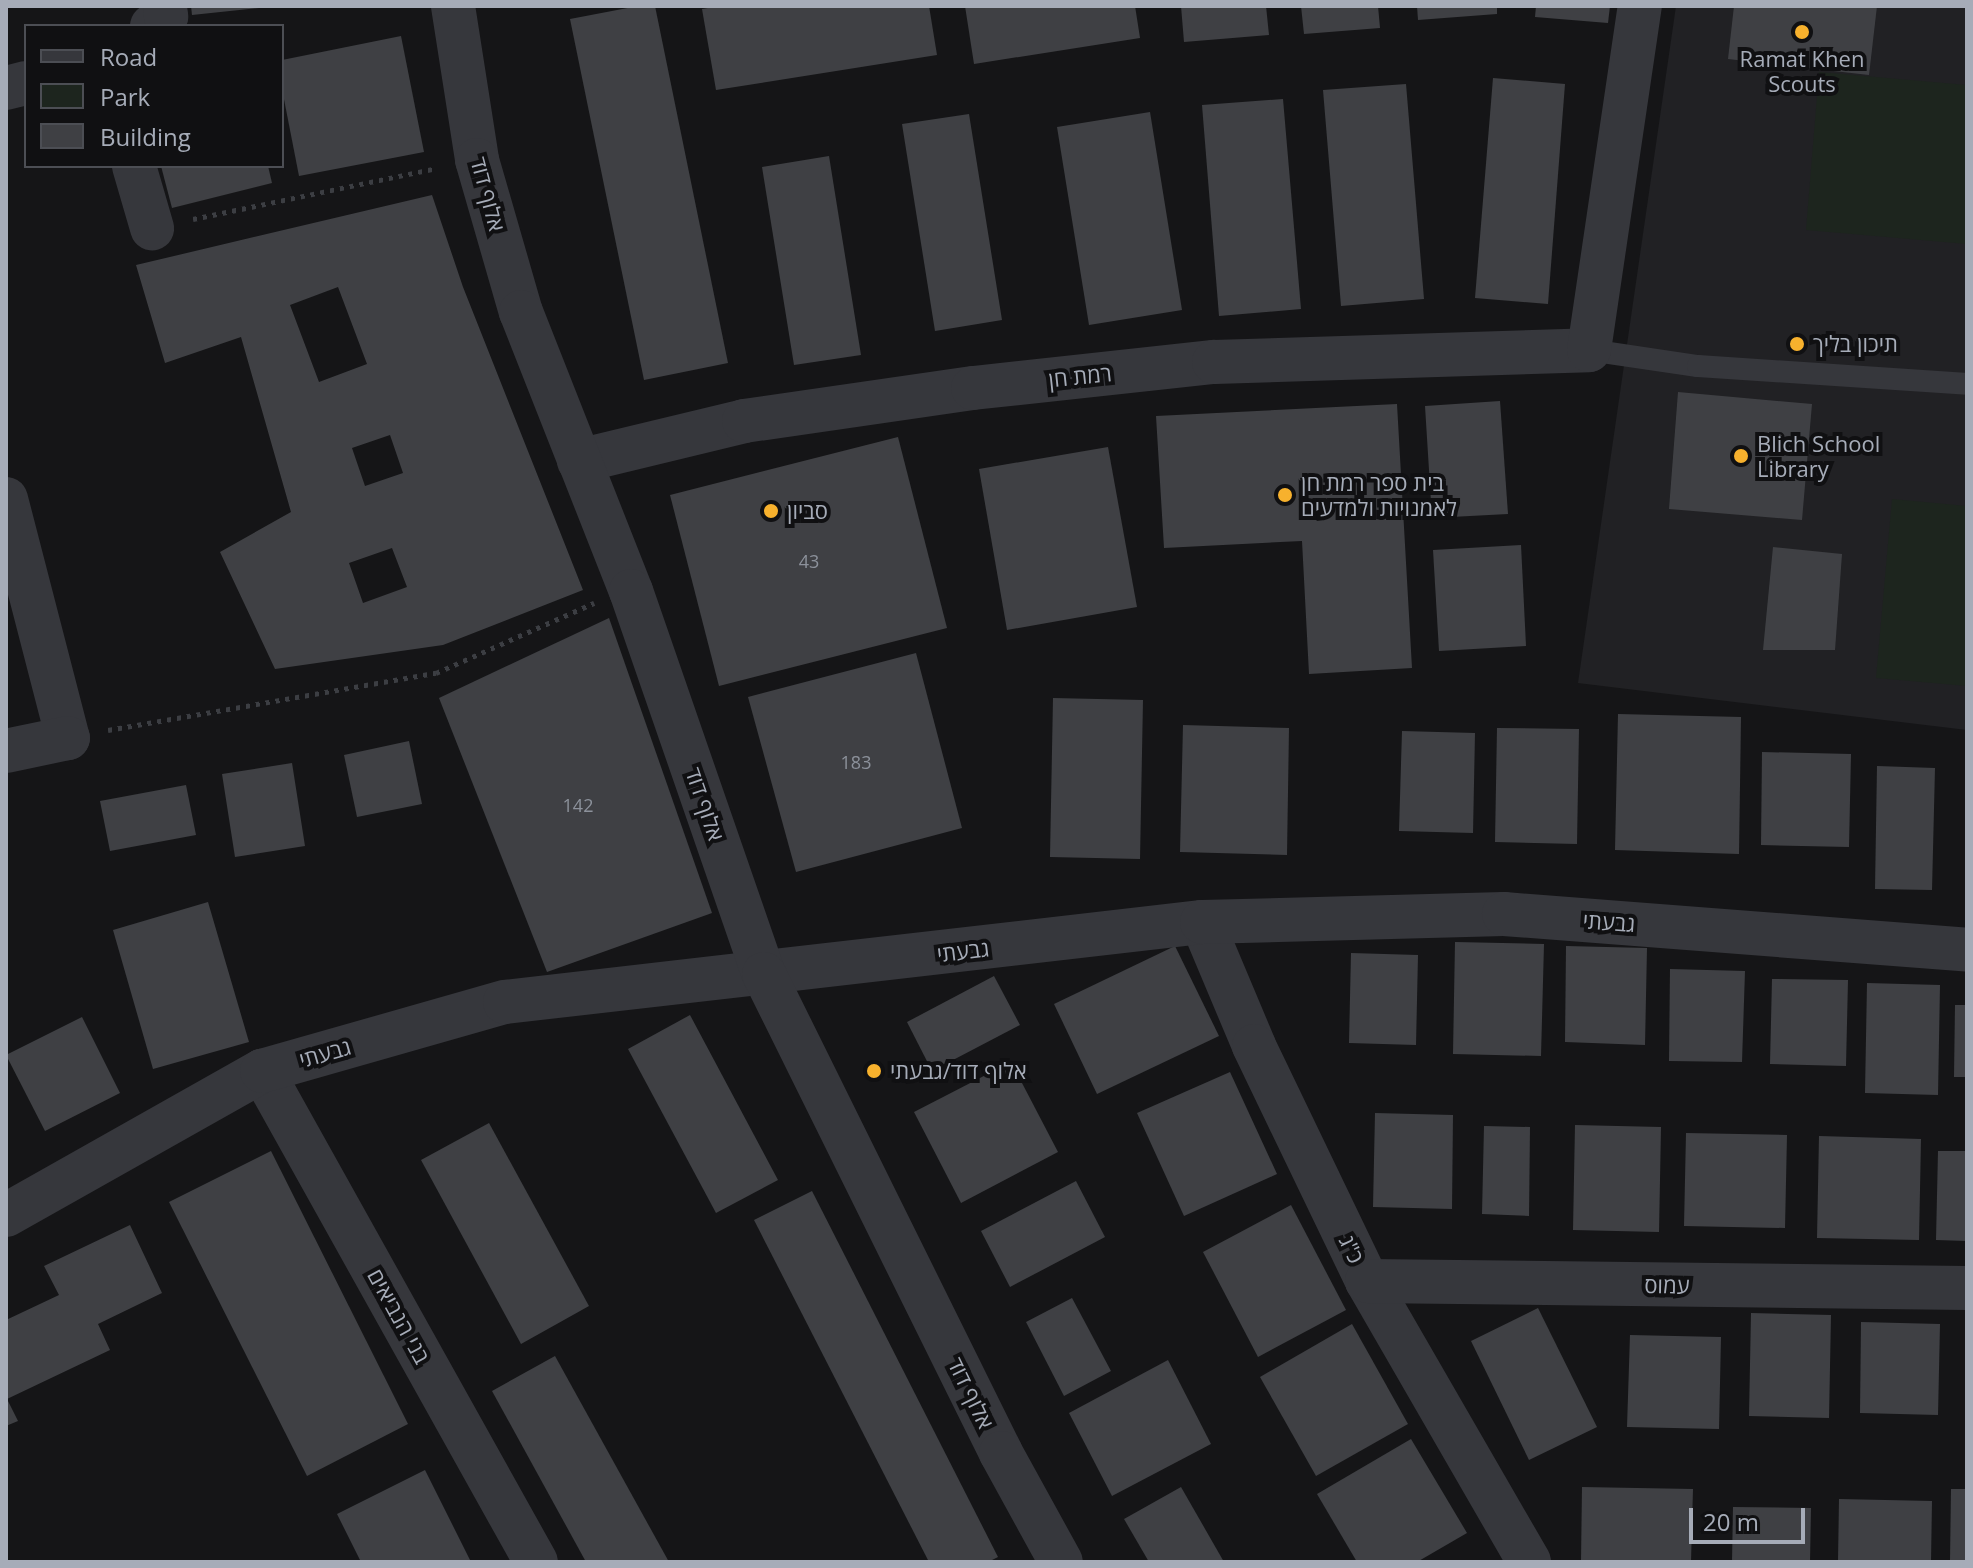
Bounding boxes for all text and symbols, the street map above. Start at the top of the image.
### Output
marker: Ramat Khen Scouts [1793,23,1811,41]
legend [24,24,284,168]
text: Road [100,40,157,73]
place label: Ramat Khen Scouts [1740,45,1864,96]
text: Park [100,80,150,113]
text: Building [100,120,191,153]
street label: אלוף דוד [465,154,511,234]
place label: תיכון בליך [1813,331,1898,357]
marker: תיכון בליך [1788,335,1806,353]
street label: רמת חן [1047,360,1113,392]
place label: Blich School Library [1757,430,1880,482]
marker: Blich School Library [1732,447,1750,465]
place label: בית ספר רמת חן לאמנויות ולמדעים [1301,469,1457,520]
marker: בית ספר רמת חן לאמנויות ולמדעים [1276,486,1294,504]
place label: סביון [787,498,828,524]
marker: סביון [762,502,780,520]
house number: 43 [799,550,819,572]
house number: 183 [841,751,871,773]
street label: אלוף דוד [680,764,730,844]
house number: 142 [563,794,593,816]
street label: גבעתי [1582,907,1636,937]
street label: גבעתי [935,935,991,967]
street label: גבעתי [296,1033,354,1073]
place label: אלוף דוד/גבעתי [890,1058,1027,1084]
marker: אלוף דוד/גבעתי [865,1062,883,1080]
street label: כ"ג [1334,1230,1370,1268]
street label: בני הנביאים [362,1264,436,1368]
street label: עמוס [1644,1271,1690,1299]
street label: אלוף דוד [942,1353,1000,1433]
scale bar [1693,1492,1809,1542]
text: 20 m [1703,1505,1759,1538]

